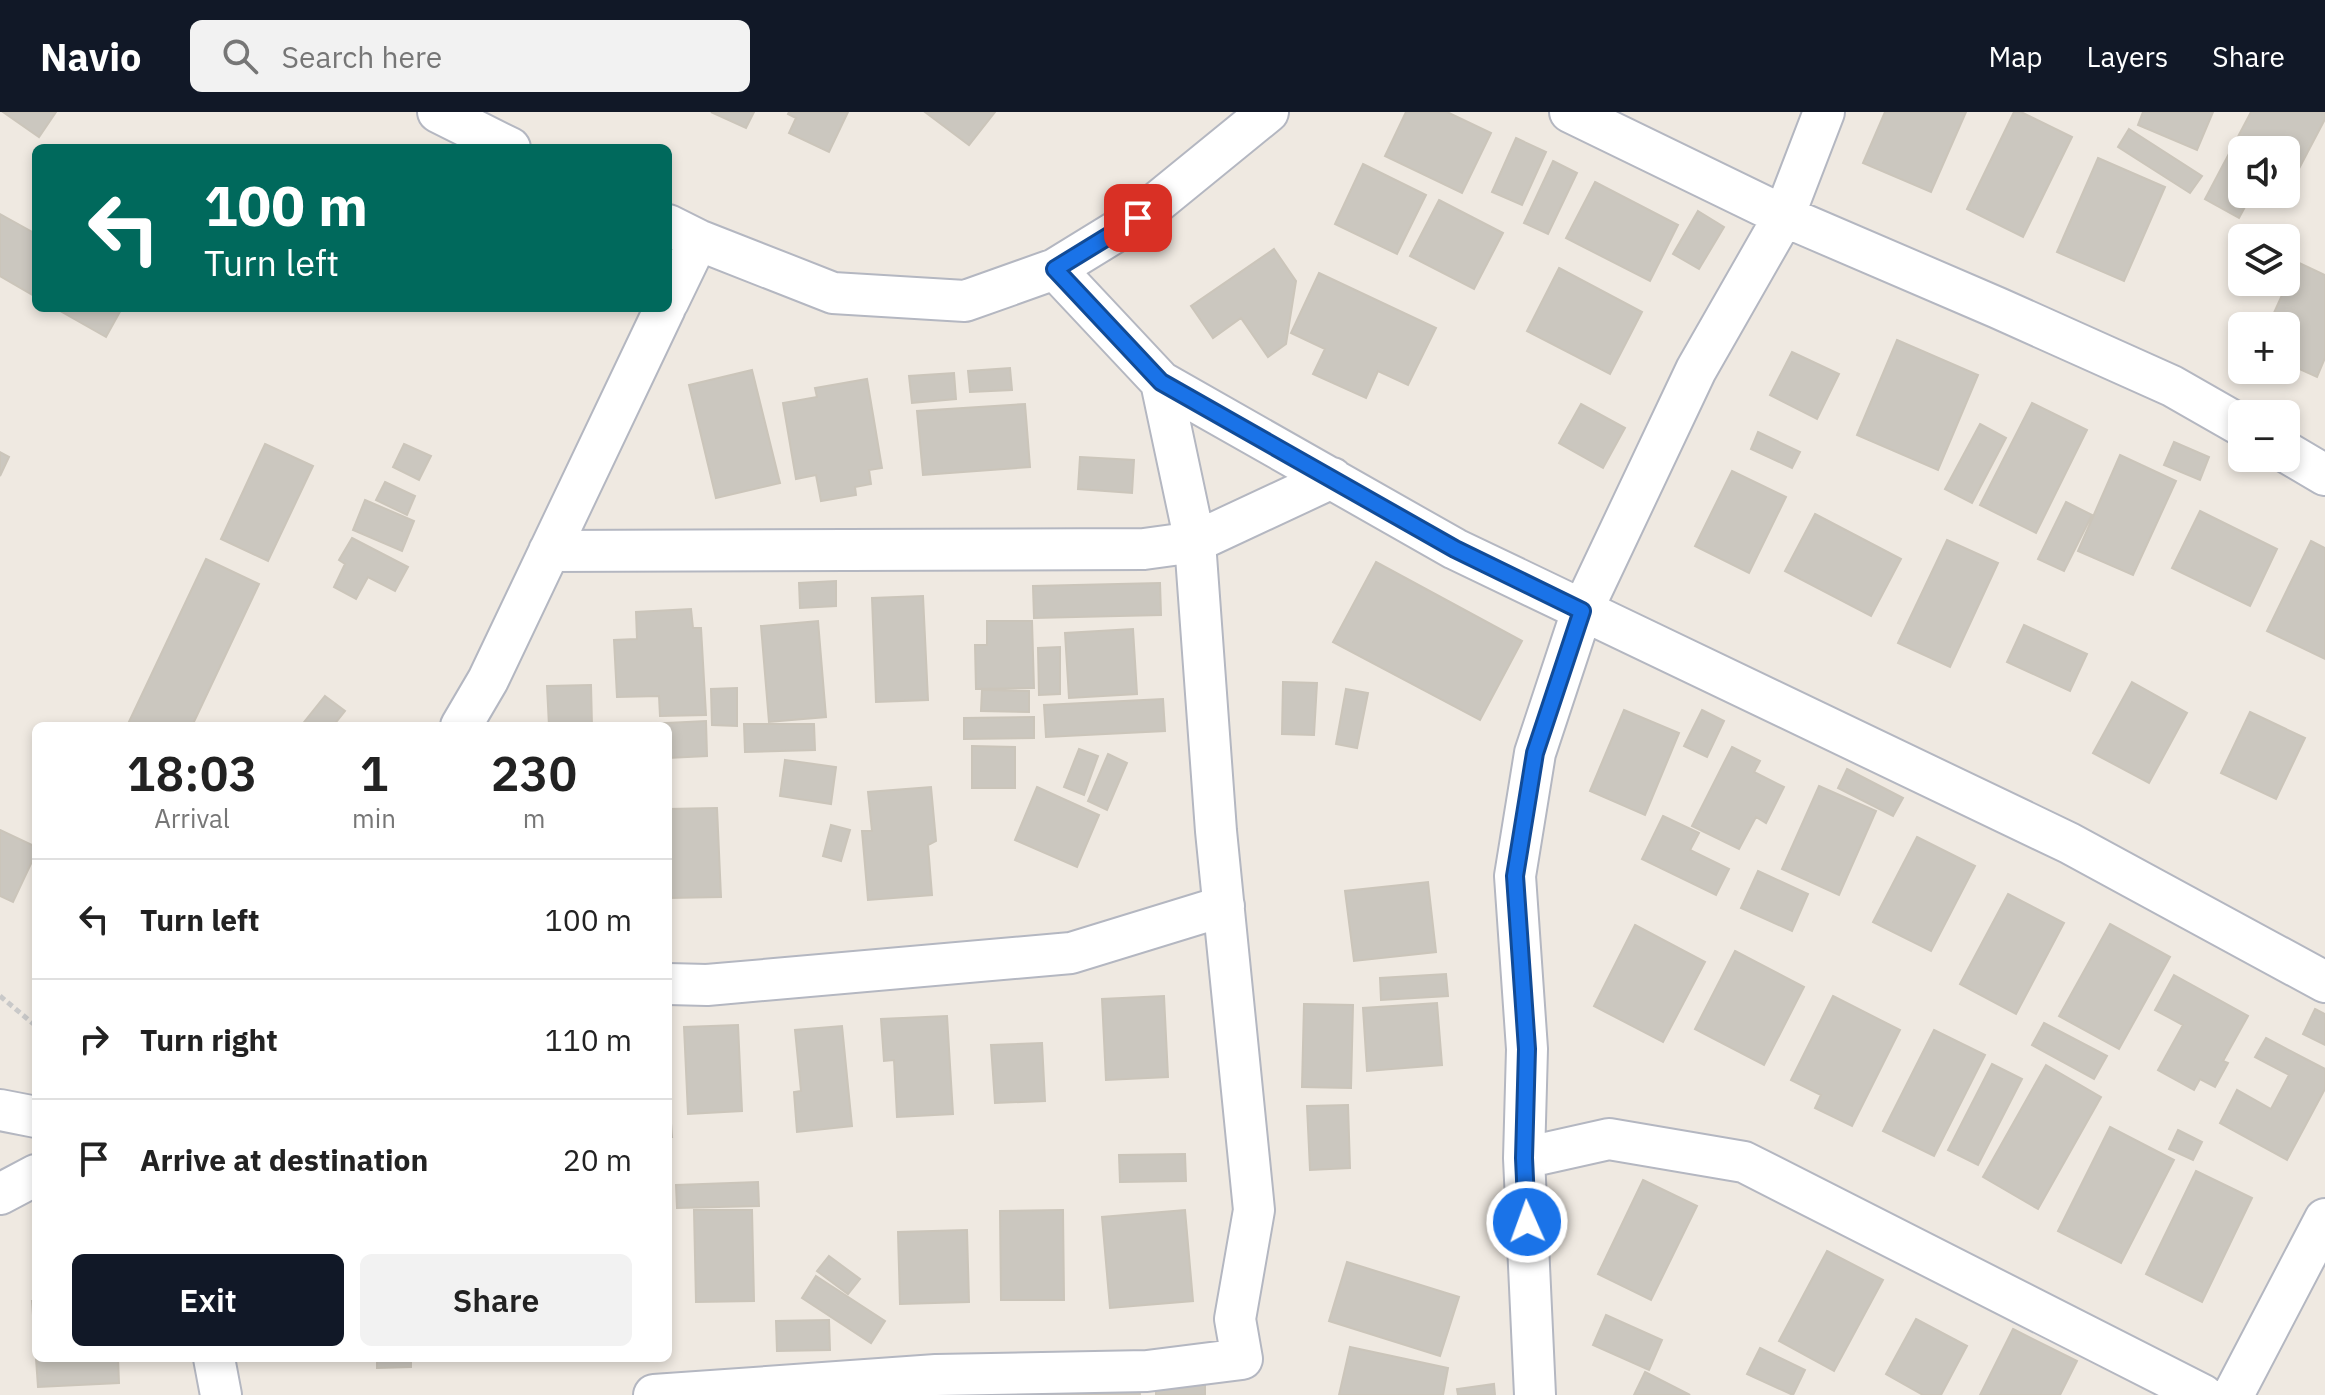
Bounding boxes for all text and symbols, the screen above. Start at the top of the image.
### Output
search box [190,20,750,92]
text: Navio [40,32,142,81]
icon: search [218,34,262,78]
text: Search here [282,37,442,76]
text: Map [1988,38,2042,75]
text: Layers [2086,38,2168,75]
text: Share [2212,38,2285,75]
map controls [2228,136,2300,472]
button: sound [2228,136,2300,208]
text: 100 m [204,169,368,241]
icon: left [72,176,176,280]
pin [1104,184,1172,252]
icon: arrive [1116,196,1160,240]
button: layers [2228,224,2300,296]
text: Turn left [204,239,339,286]
button: + [2228,312,2300,384]
button: − [2228,400,2300,472]
text: 18:03 [127,742,257,804]
text: 1 [360,742,388,804]
text: 230 [491,742,577,804]
text: Arrival [154,801,230,835]
text: min [352,801,396,835]
text: m [523,801,545,835]
icon: left [72,897,116,941]
text: Turn left [140,900,259,939]
text: 100 m [545,900,632,939]
icon: right [72,1017,116,1061]
text: Turn right [140,1020,278,1059]
text: 110 m [545,1020,632,1059]
icon: arrive [72,1137,116,1181]
text: Arrive at destination [140,1140,428,1179]
text: 20 m [563,1140,632,1179]
position arrow [1485,1180,1569,1264]
button: Exit [72,1254,344,1346]
button: Share [360,1254,632,1346]

